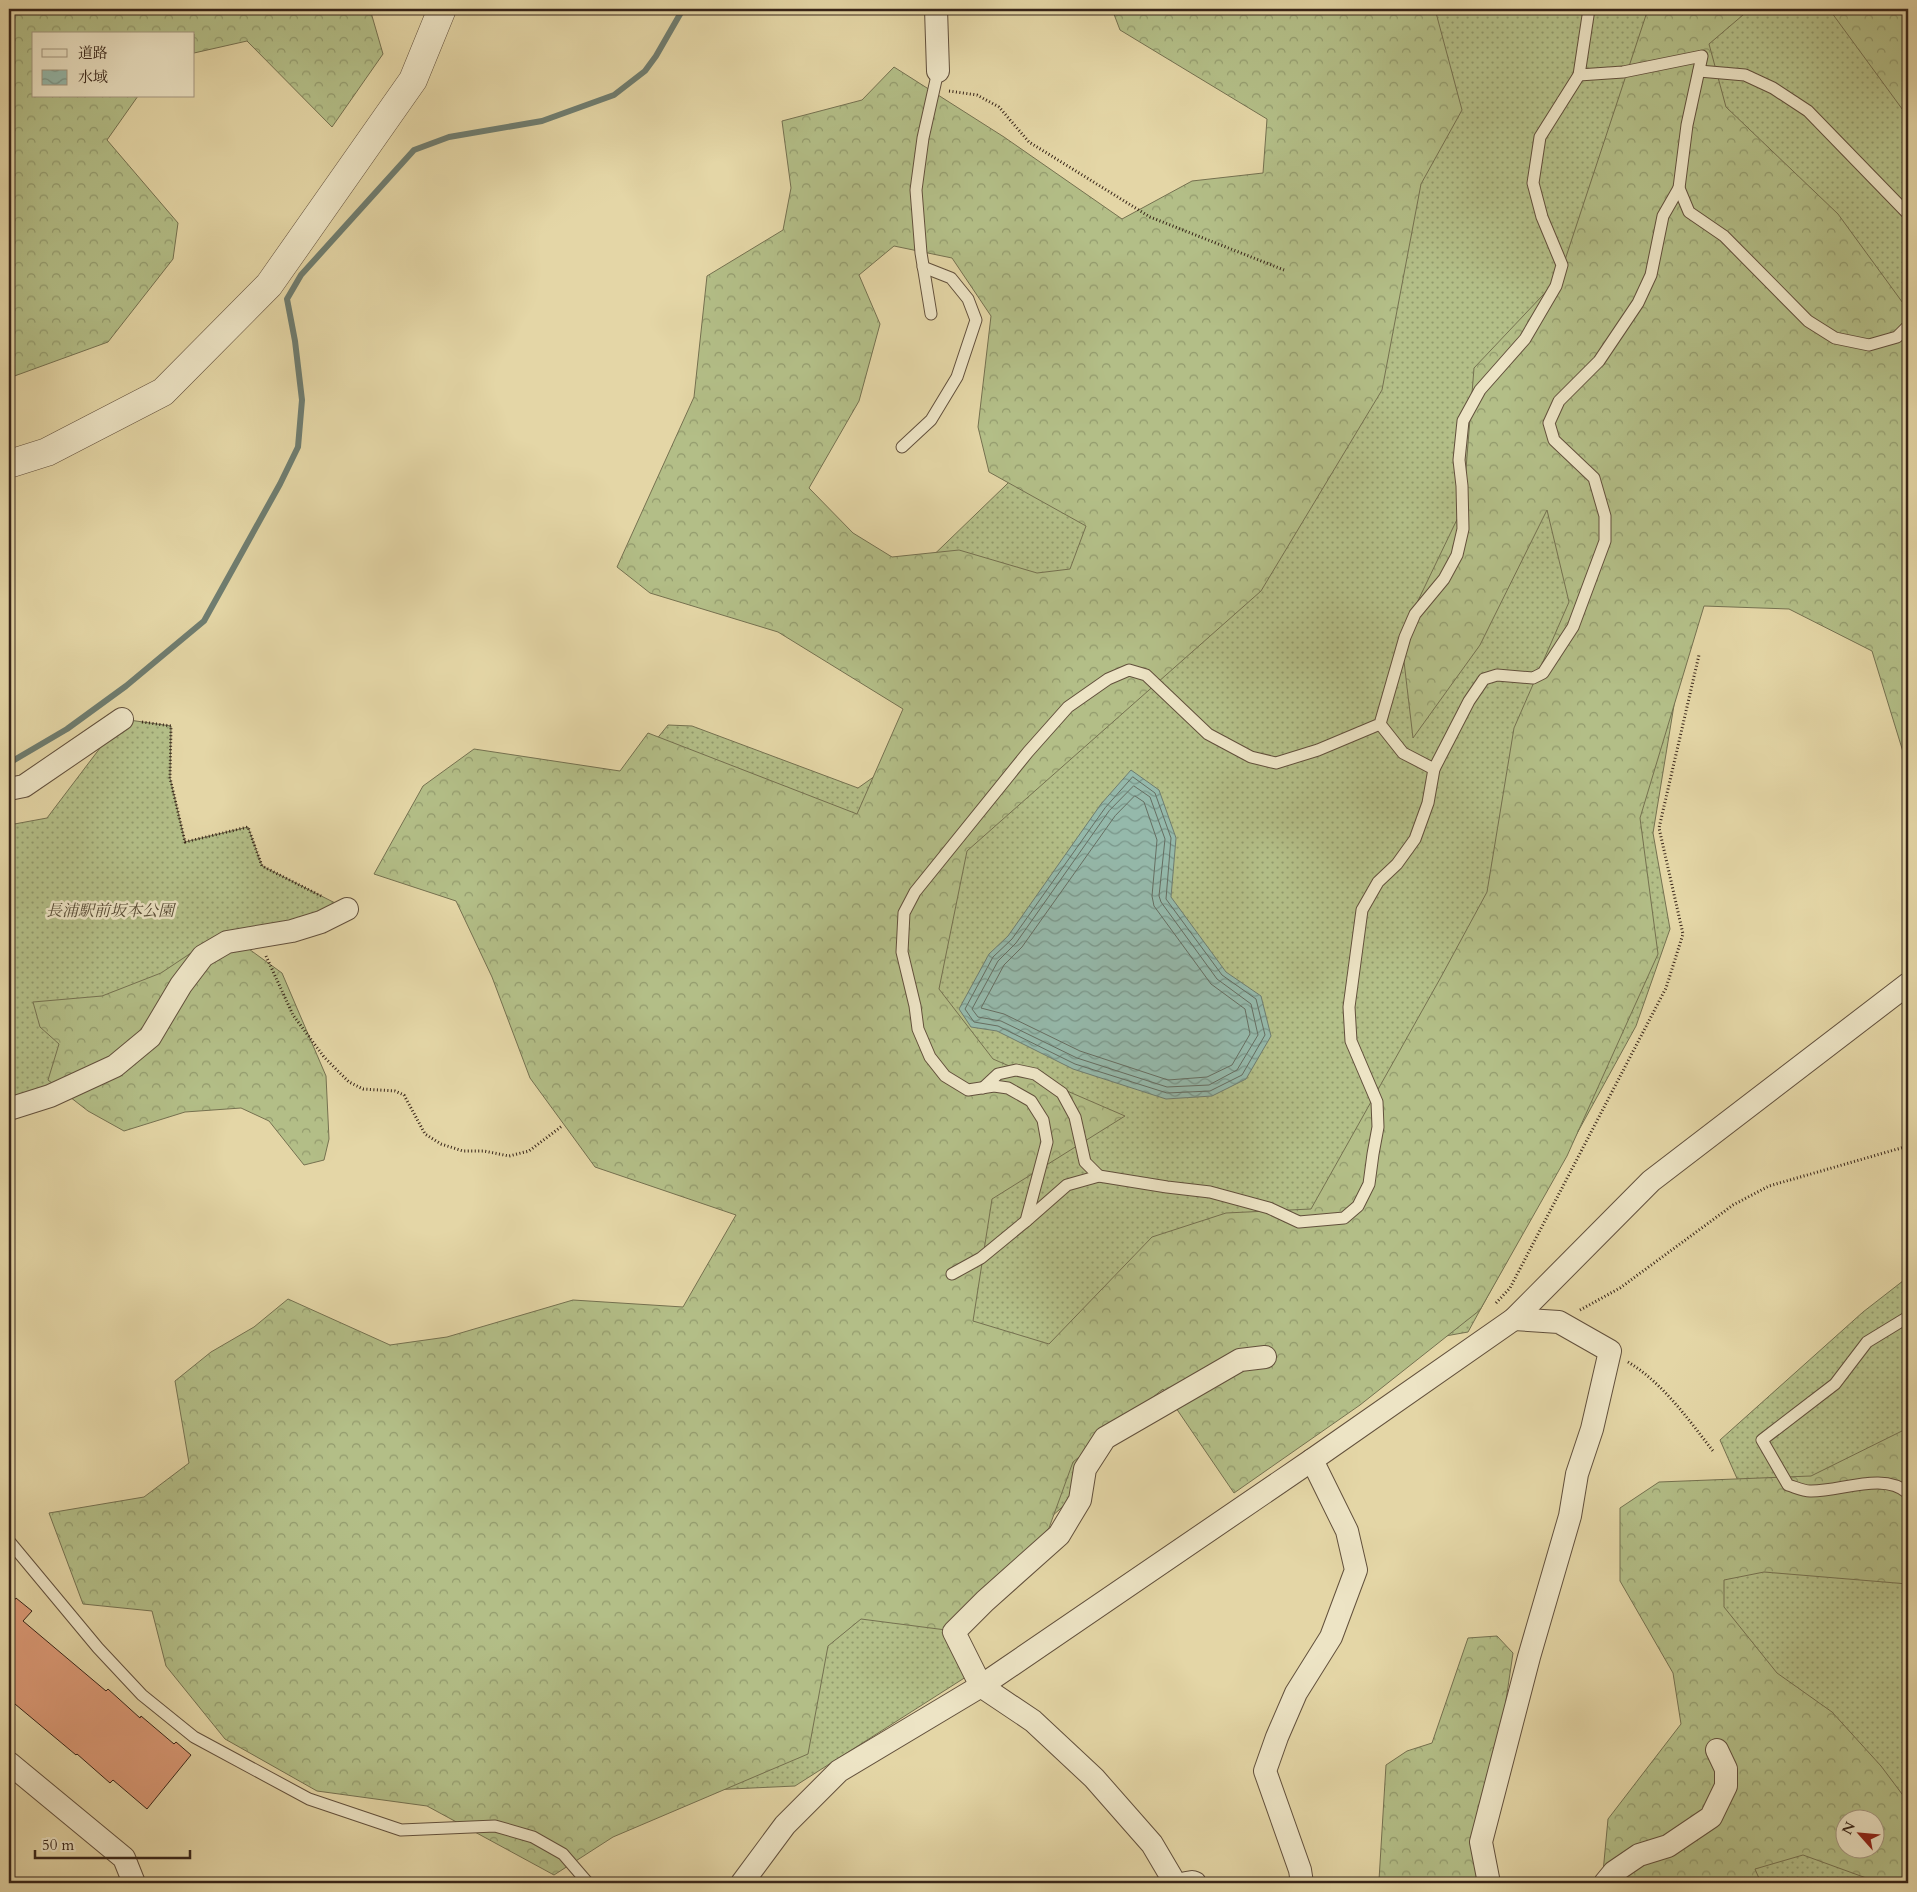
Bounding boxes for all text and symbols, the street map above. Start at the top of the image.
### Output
legend [32,32,195,98]
text: 道路 [78,43,108,63]
text: 水域 [78,67,108,87]
park label: 長浦駅前坂本公園 [46,900,177,922]
north arrow [1834,1810,1884,1860]
text: N [1838,1819,1860,1838]
scale bar [35,1827,190,1859]
text: 50 m [42,1835,74,1855]

